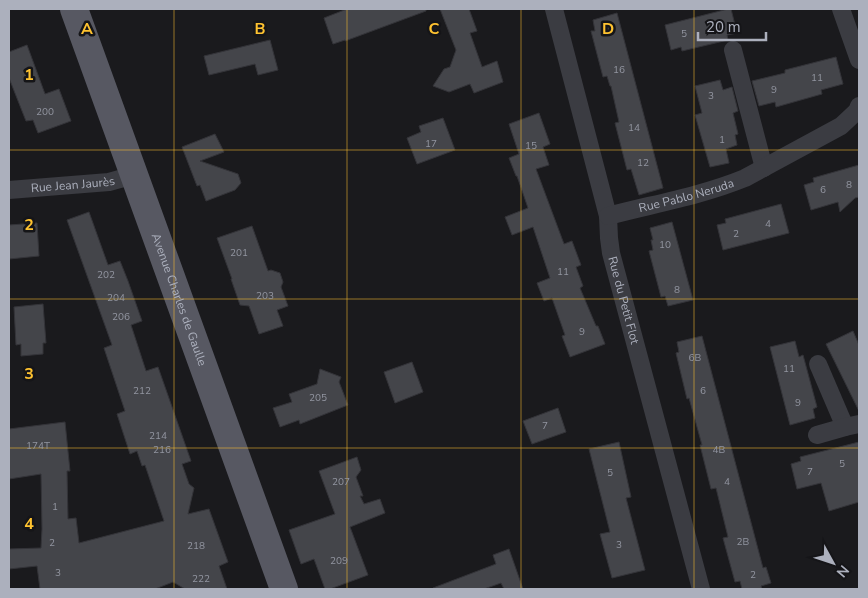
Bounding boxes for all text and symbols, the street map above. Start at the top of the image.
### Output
scale bar [698,10,766,42]
text: 20 m [706,17,741,37]
text: A [81,18,93,40]
text: B [254,18,266,40]
text: C [429,18,440,40]
text: D [602,18,614,40]
house number: 5 [681,27,687,41]
house number: 16 [613,63,625,77]
text: 1 [24,64,34,86]
house number: 11 [811,71,823,85]
house number: 9 [771,83,777,97]
house number: 3 [708,89,714,103]
house number: 200 [36,105,54,119]
house number: 14 [628,121,640,135]
house number: 1 [719,133,725,147]
house number: 17 [425,137,437,151]
house number: 15 [525,139,537,153]
house number: 12 [637,156,649,170]
street label: Rue Jean Jaurès [30,173,117,196]
street label: Rue Pablo Neruda [637,175,736,216]
house number: 8 [846,178,852,192]
house number: 6 [820,183,826,197]
text: 2 [24,214,34,236]
house number: 4 [765,217,771,231]
house number: 2 [733,227,739,241]
street label: Avenue Charles de Gaulle [148,231,211,368]
house number: 10 [659,238,671,252]
house number: 201 [230,246,248,260]
street label: Rue du Petit Flot [604,255,643,347]
house number: 11 [557,265,569,279]
house number: 202 [97,268,115,282]
house number: 8 [674,283,680,297]
house number: 203 [256,289,274,303]
house number: 204 [107,291,125,305]
house number: 206 [112,310,130,324]
house number: 9 [579,325,585,339]
house number: 6B [689,351,702,365]
house number: 11 [783,362,795,376]
text: 3 [24,363,34,385]
house number: 212 [133,384,151,398]
house number: 6 [700,384,706,398]
house number: 205 [309,391,327,405]
house number: 9 [795,396,801,410]
house number: 7 [542,419,548,433]
house number: 214 [149,429,167,443]
house number: 174T [26,439,50,453]
house number: 216 [153,443,171,457]
house number: 4B [713,443,726,457]
house number: 5 [839,457,845,471]
house number: 7 [807,465,813,479]
house number: 5 [607,466,613,480]
house number: 207 [332,475,350,489]
house number: 4 [724,475,730,489]
house number: 1 [52,500,58,514]
text: 4 [24,513,34,535]
house number: 2B [737,535,750,549]
house number: 2 [49,536,55,550]
house number: 3 [616,538,622,552]
north arrow [808,538,858,588]
house number: 218 [187,539,205,553]
house number: 209 [330,554,348,568]
text: N [832,561,853,581]
house number: 3 [55,566,61,580]
house number: 2 [750,568,756,582]
house number: 222 [192,572,210,586]

